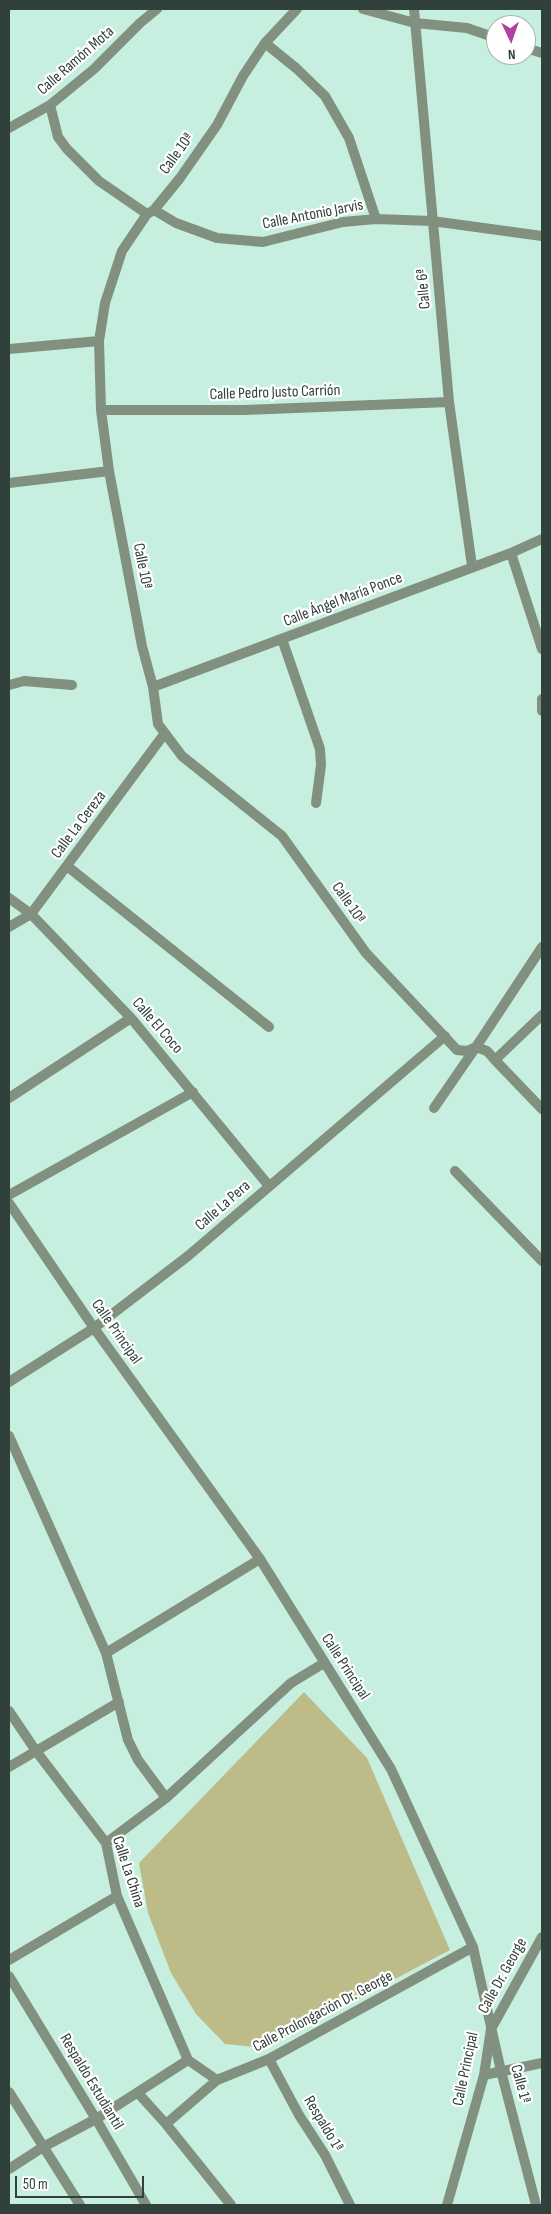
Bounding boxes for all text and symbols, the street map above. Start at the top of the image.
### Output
north arrow [486,15,536,65]
street label: Calle Ramón Mota [34,22,118,100]
text: N [508,46,516,63]
street label: Calle 10ª [156,130,198,178]
street label: Calle Antonio Jarvis [261,196,365,234]
street label: Calle 6ª [413,268,435,310]
street label: Calle Pedro Justo Carrión [209,381,341,405]
street label: Calle 10ª [128,542,156,590]
street label: Calle Ángel María Ponce [281,568,405,632]
street label: Calle La Cereza [47,787,111,863]
street label: Calle 10ª [327,879,369,927]
street label: Calle El Coco [127,994,187,1058]
street label: Calle La Pera [191,1177,255,1235]
street label: Calle Principal [87,1296,145,1368]
street label: Calle Principal [317,1630,373,1704]
street label: Calle La China [107,1834,149,1910]
street label: Calle Dr. George [474,1935,532,2017]
street label: Calle Prolongación Dr. George [250,1967,396,2057]
street label: Calle Principal [449,2030,483,2108]
street label: Respaldo Estudiantil [55,2031,127,2133]
street label: Calle 1ª [506,2063,534,2105]
street label: Respaldo 1ª [299,2093,347,2155]
scale bar [18,2166,146,2198]
text: 50 m [23,2175,48,2194]

